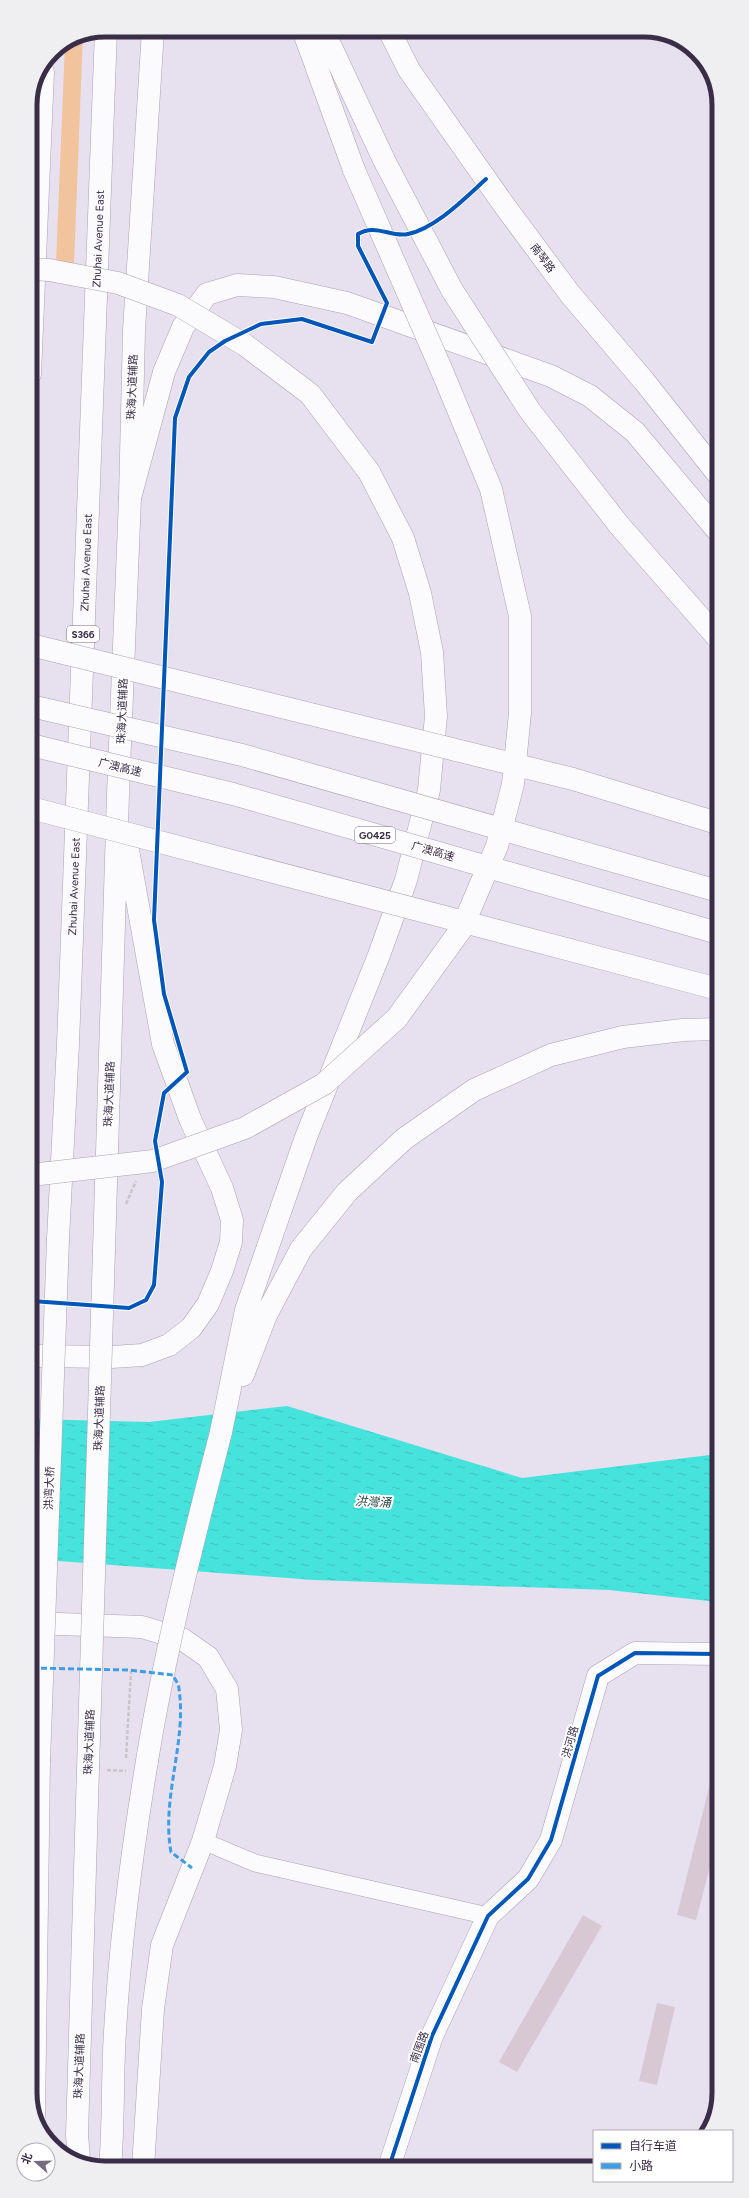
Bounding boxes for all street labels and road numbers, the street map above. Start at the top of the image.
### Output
street label: Zhuhai Avenue East [90,190,107,288]
street label: 南琴路 [527,241,558,275]
street label: 珠海大道辅路 [125,354,140,420]
street label: Zhuhai Avenue East [78,514,95,612]
road number: S366 [67,626,99,642]
street label: 珠海大道辅路 [115,678,130,744]
street label: 广澳高速 [97,756,143,779]
road number: G0425 [355,827,395,843]
street label: Zhuhai Avenue East [66,837,83,935]
street label: 广澳高速 [410,839,456,864]
street label: 珠海大道辅路 [102,1061,117,1127]
street label: 珠海大道辅路 [92,1385,107,1451]
street label: 洪湾大桥 [42,1466,57,1510]
street label: 珠海大道辅路 [82,1709,97,1775]
street label: 洪河路 [560,1724,581,1760]
street label: 南围路 [408,2029,431,2065]
street label: 珠海大道辅路 [72,2033,87,2099]

